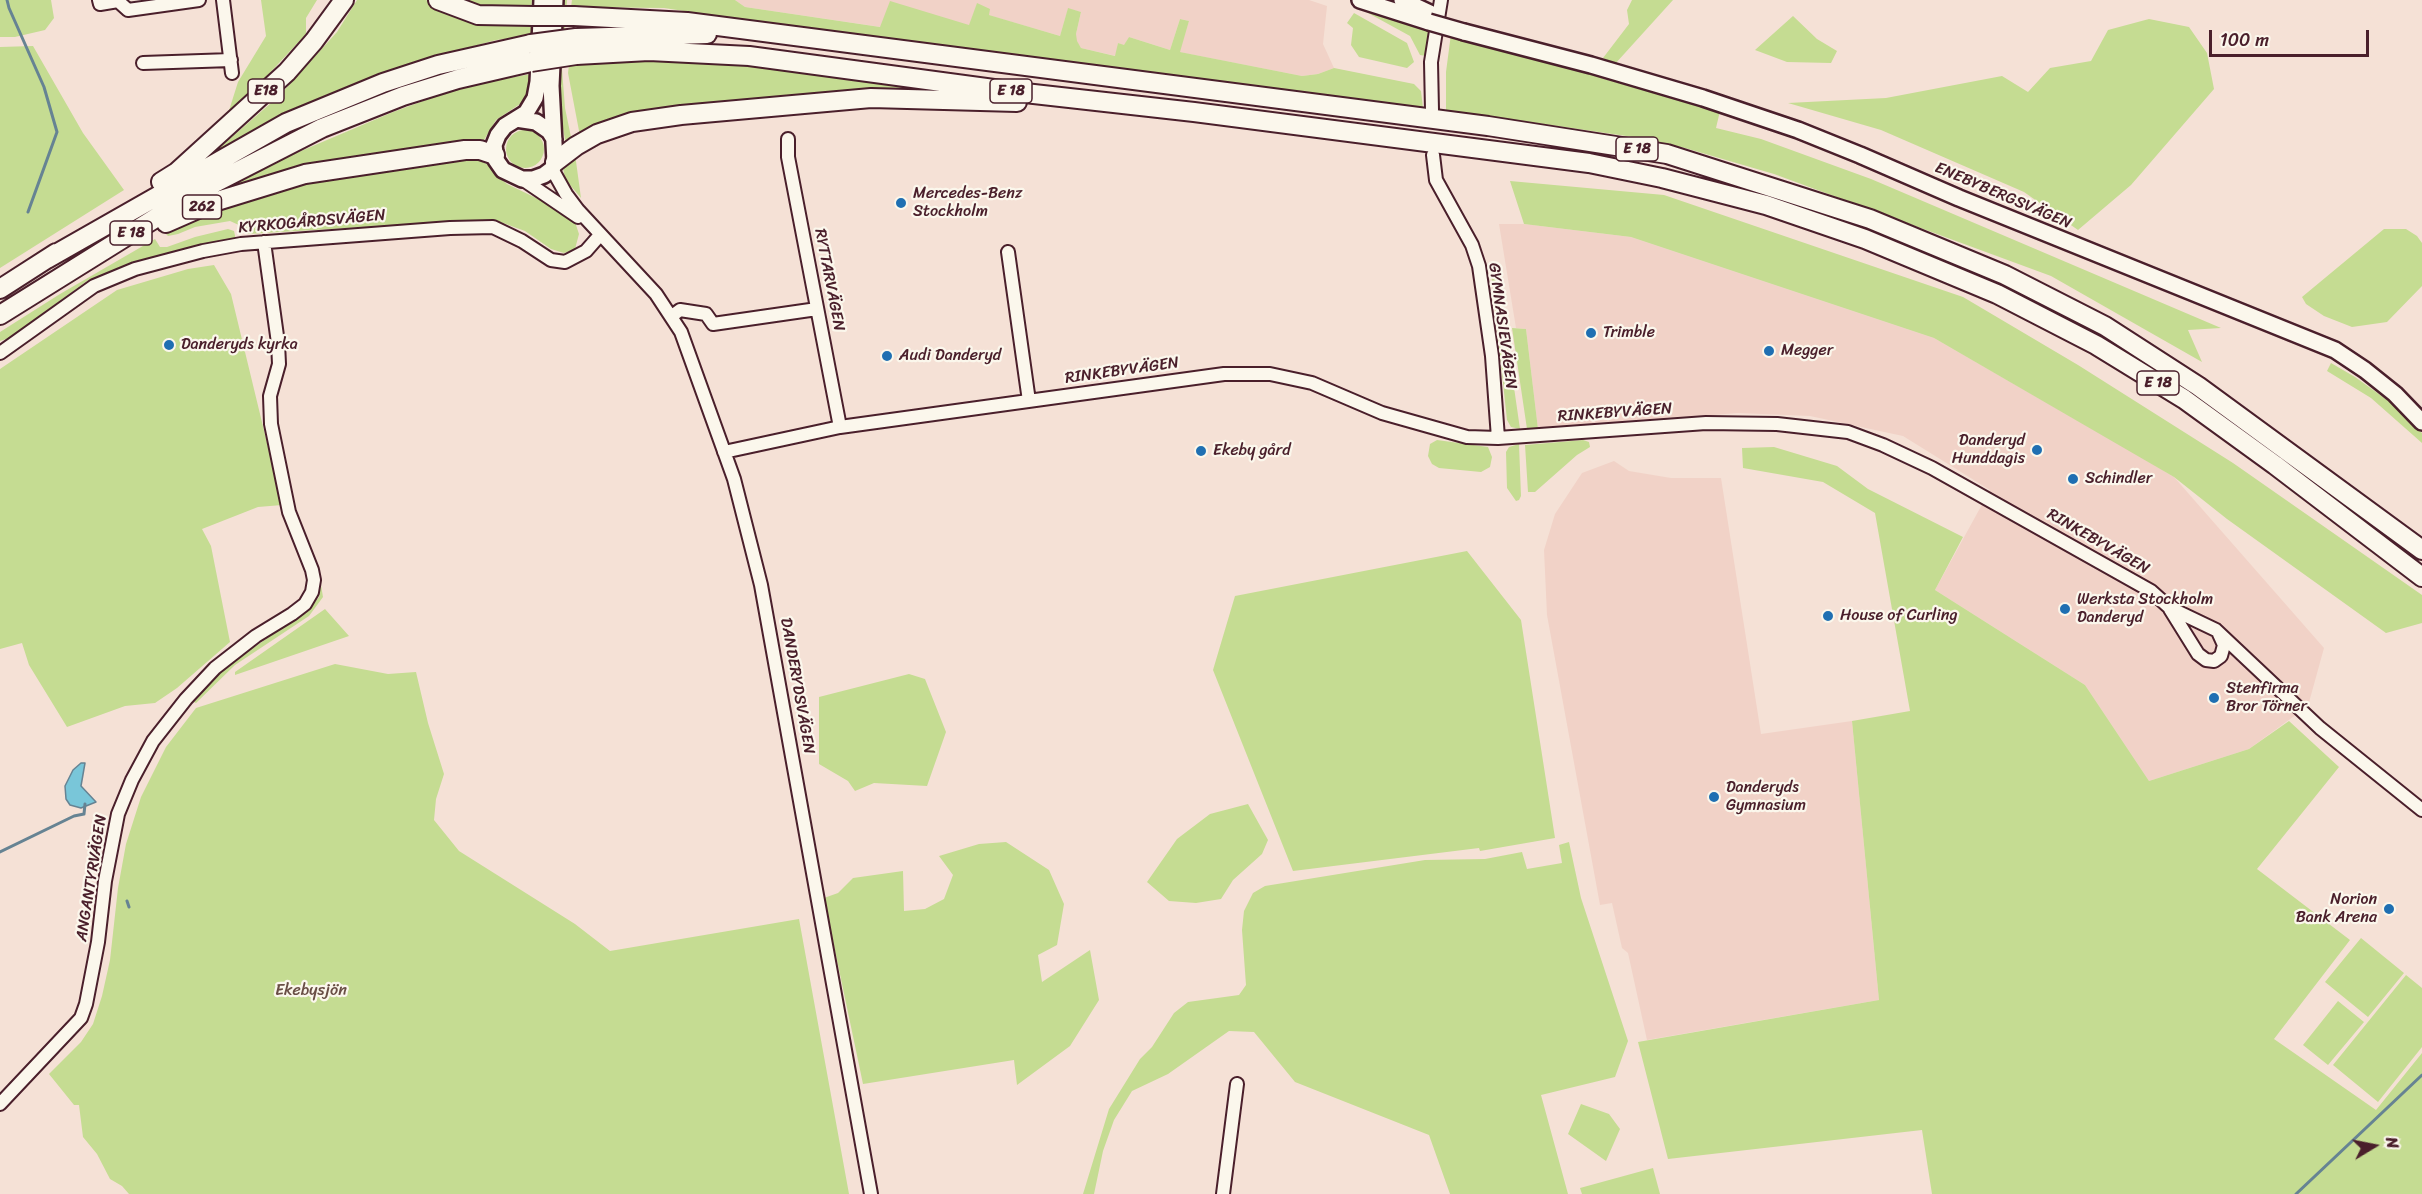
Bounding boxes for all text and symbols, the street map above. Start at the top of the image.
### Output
scale bar [2212,18,2372,56]
text: 100 m [2220,24,2269,56]
road number: E18 [248,79,284,103]
road number: E 18 [990,79,1032,103]
road number: E 18 [1616,137,1658,161]
street label: ENEBYBERGSVÄGEN [1932,159,2074,233]
place label: Mercedes-Benz Stockholm [913,184,1023,222]
road number: 262 [182,195,222,219]
marker: Mercedes-Benz Stockholm [894,196,908,210]
street label: KYRKOGÅRDSVÄGEN [237,206,387,238]
road number: E 18 [110,221,152,245]
street label: RYTTARVÄGEN [810,227,848,333]
street label: GYMNASIEVÄGEN [1484,262,1520,390]
place label: Trimble [1603,323,1655,343]
marker: Trimble [1584,326,1598,340]
place label: Danderyds kyrka [181,335,298,355]
marker: Danderyds kyrka [162,338,176,352]
place label: Megger [1781,341,1833,361]
marker: Megger [1762,344,1776,358]
place label: Audi Danderyd [899,346,1001,366]
marker: Audi Danderyd [880,349,894,363]
street label: RINKEBYVÄGEN [1064,353,1180,389]
road number: E 18 [2137,371,2179,395]
street label: RINKEBYVÄGEN [1557,399,1673,427]
place label: Danderyd Hunddagis [1952,431,2025,469]
place label: Ekeby gård [1213,441,1291,461]
marker: Danderyd Hunddagis [2030,443,2044,457]
marker: Ekeby gård [1194,444,1208,458]
place label: Schindler [2085,469,2152,489]
marker: Schindler [2066,472,2080,486]
street label: RINKEBYVÄGEN [2043,505,2153,579]
place label: Werksta Stockholm Danderyd [2077,590,2213,628]
marker: Werksta Stockholm Danderyd [2058,602,2072,616]
place label: House of Curling [1840,606,1958,626]
marker: House of Curling [1821,609,1835,623]
street label: DANDERYDSVÄGEN [776,616,818,756]
place label: Stenfirma Bror Törner [2226,679,2307,717]
marker: Stenfirma Bror Törner [2207,691,2221,705]
place label: Danderyds Gymnasium [1726,778,1806,816]
marker: Danderyds Gymnasium [1707,790,1721,804]
street label: ANGANTYRVÄGEN [72,813,112,943]
place label: Norion Bank Arena [2296,890,2377,928]
marker: Norion Bank Arena [2382,902,2396,916]
park label: Ekebysjön [275,981,347,1001]
north arrow [2344,1116,2404,1176]
text: N [2377,1135,2407,1151]

